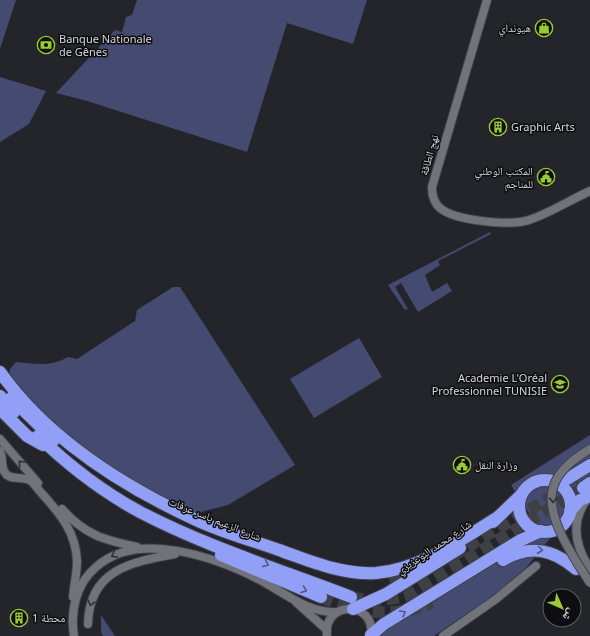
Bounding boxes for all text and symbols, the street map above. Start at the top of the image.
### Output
shop icon: هيونداي [534,18,554,38]
place label: هيونداي [499,20,531,37]
place label: Banque Nationale de Gênes [59,31,152,59]
bank icon: Banque Nationale de Gênes [36,35,56,55]
building icon: Graphic Arts [488,117,508,137]
place label: Graphic Arts [511,119,575,134]
street label: نهج الطاقة [416,133,441,177]
place label: المكتب الوطني للمناجم [475,163,533,192]
public building icon: المكتب الوطني للمناجم [536,167,556,187]
place label: Academie L'Oréal Professionnel TUNISIE [432,370,547,398]
school or university icon: Academie L'Oréal Professionnel TUNISIE [550,374,570,394]
public building icon: وزارة النقل [452,455,472,475]
place label: وزارة النقل [475,457,518,472]
one-way arrow [18,460,26,468]
street label: شارع الزعيم ياسر عرفات [166,493,264,545]
one-way arrow [549,497,557,503]
street label: شارع محمد البوعزيزي [393,516,475,579]
one-way arrow [537,545,544,554]
one-way arrow [110,550,118,558]
one-way arrow [262,560,269,568]
one-way arrow [299,585,307,593]
north arrow [542,588,582,628]
one-way arrow [87,600,96,607]
text: ش [559,605,579,625]
building icon: محطة 1 [9,608,29,628]
place label: محطة 1 [32,610,65,625]
one-way arrow [398,610,405,617]

